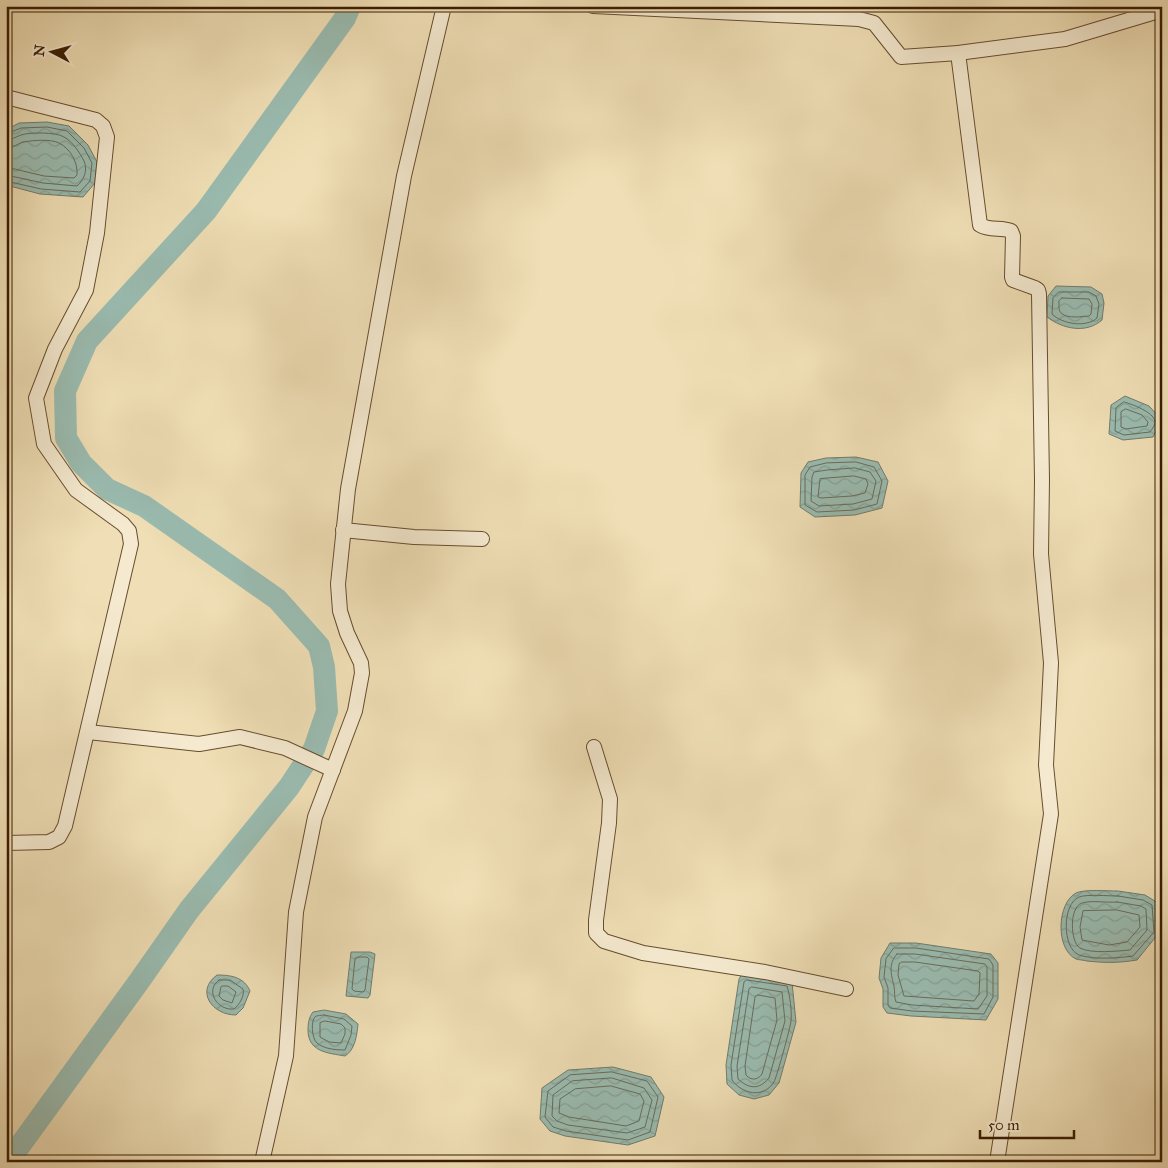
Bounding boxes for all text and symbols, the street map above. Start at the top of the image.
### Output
north arrow [28,28,78,78]
text: N [30,44,49,57]
scale bar [980,1108,1074,1140]
text: 50 m [988,1116,1020,1134]

